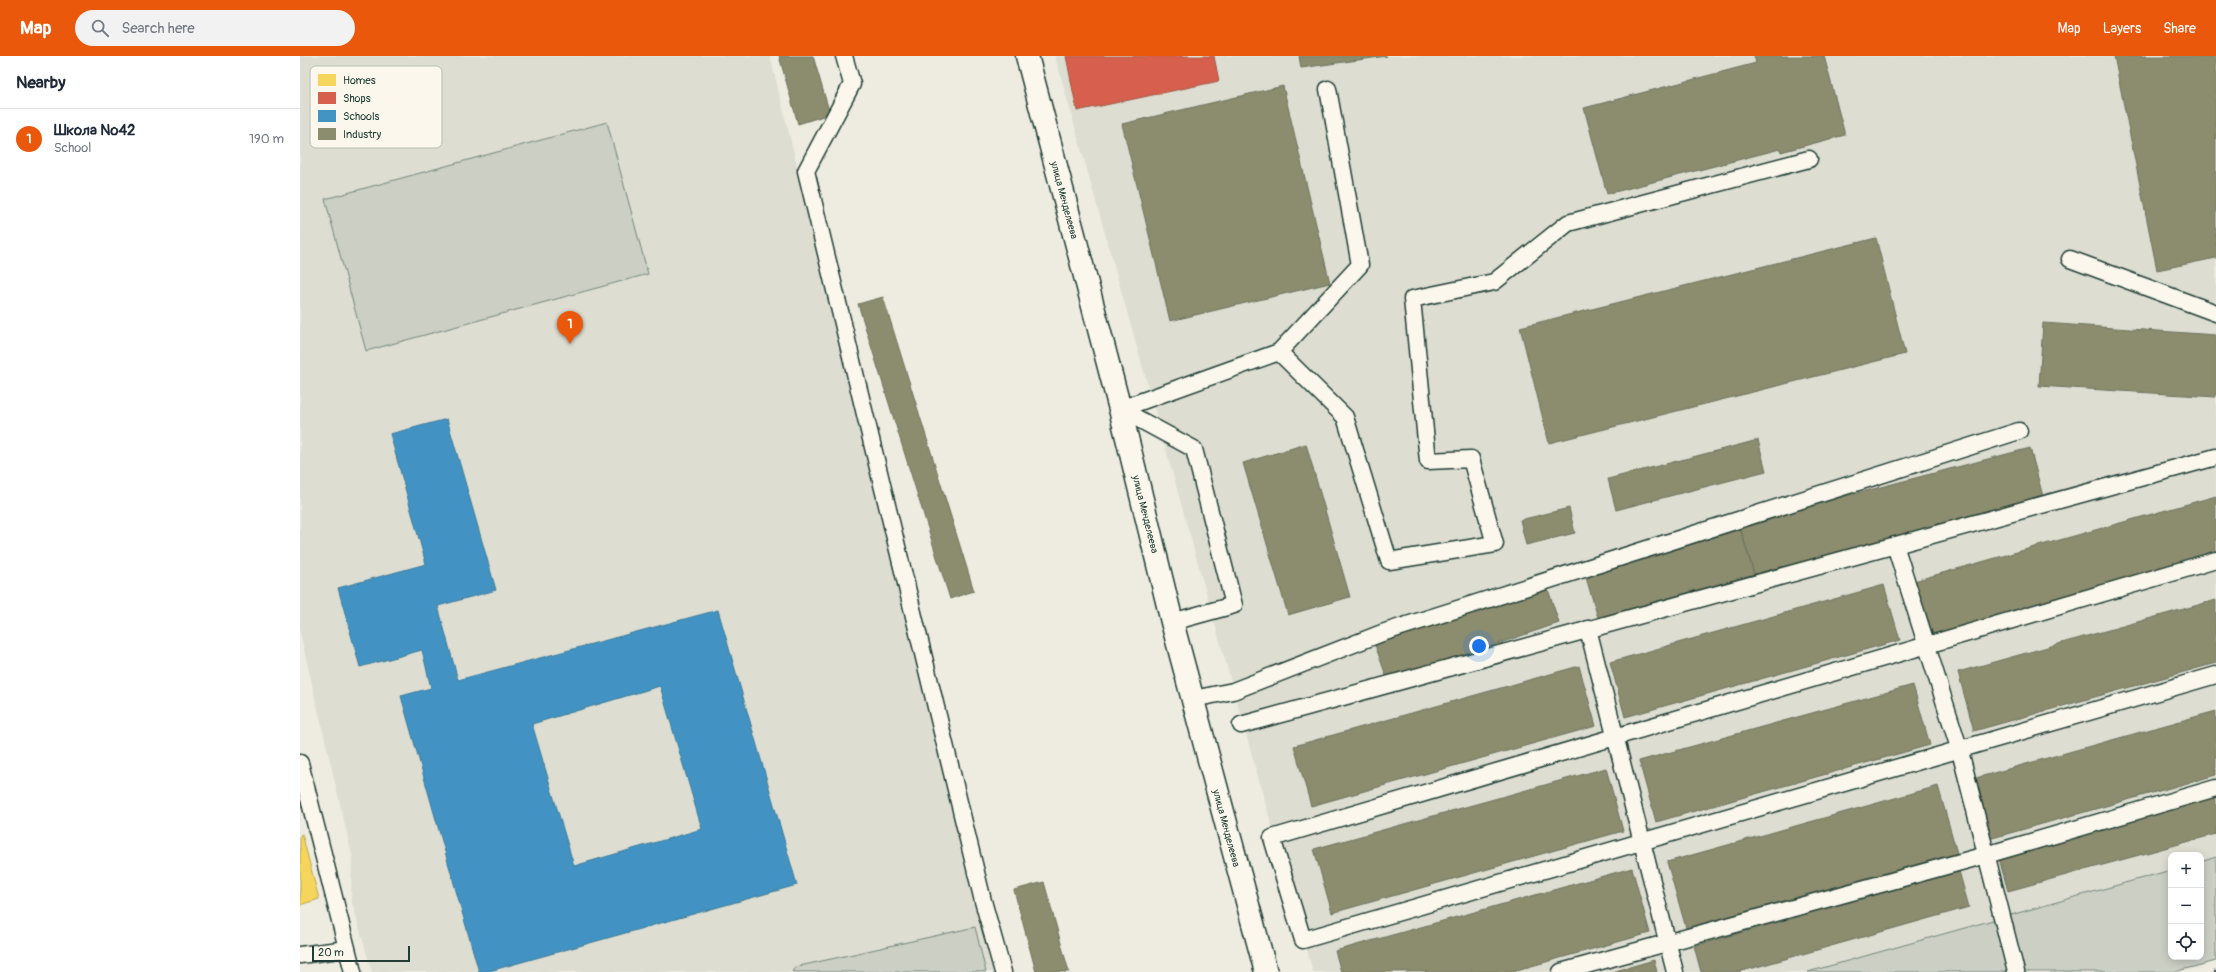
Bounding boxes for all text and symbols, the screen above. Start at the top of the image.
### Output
search box [75,10,355,46]
text: Map [20,16,51,40]
icon: search [89,17,111,39]
text: Search here [121,19,195,38]
text: Map [2058,20,2081,37]
text: Layers [2103,20,2141,37]
text: Share [2163,20,2196,37]
legend [310,66,442,148]
text: Nearby [16,72,65,93]
text: Homes [343,74,376,87]
text: Shops [343,92,371,105]
text: Schools [343,110,380,123]
text: Школа №42 [54,121,135,140]
text: Industry [343,128,382,141]
text: 1 [26,131,32,147]
text: 190 m [249,131,284,147]
text: School [54,140,91,156]
street label: улица Менделеева [1048,159,1080,241]
pin: 1 [557,311,583,344]
street label: улица Менделеева [1129,473,1161,555]
your location [1469,636,1489,656]
street label: улица Менделеева [1210,787,1242,869]
map controls [2168,852,2204,960]
button: + [2168,852,2204,888]
button: − [2168,888,2204,924]
button: locate [2168,924,2204,960]
scale bar [312,944,410,963]
text: 20 m [318,946,344,959]

